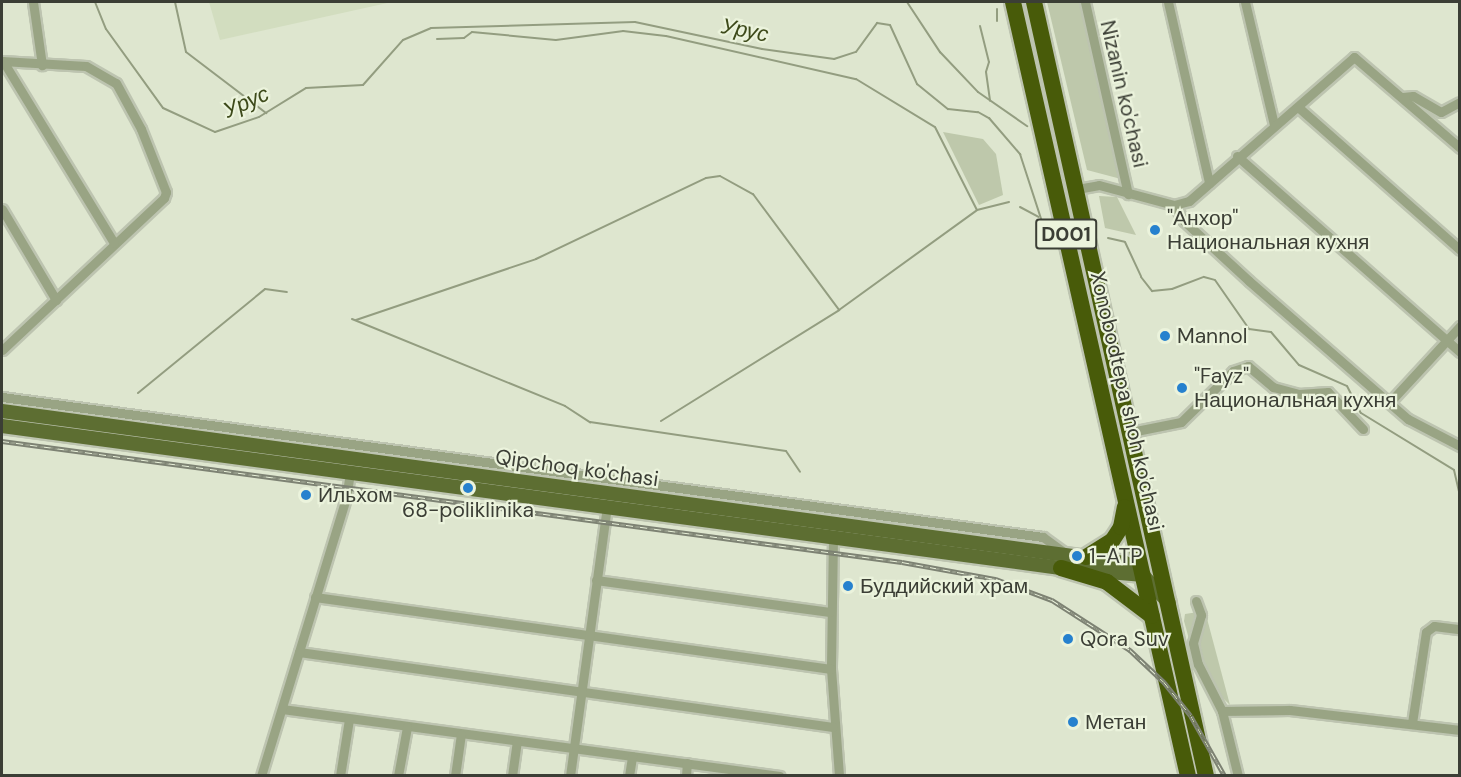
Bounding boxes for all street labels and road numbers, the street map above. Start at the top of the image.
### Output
street label: Nizanin ko'chasi [1095,18,1153,170]
road number: D001 [1034,217,1098,251]
street label: Xonobodtepa shoh ko'chasi [1085,269,1169,533]
street label: Qipchoq ko'chasi [494,444,660,492]

